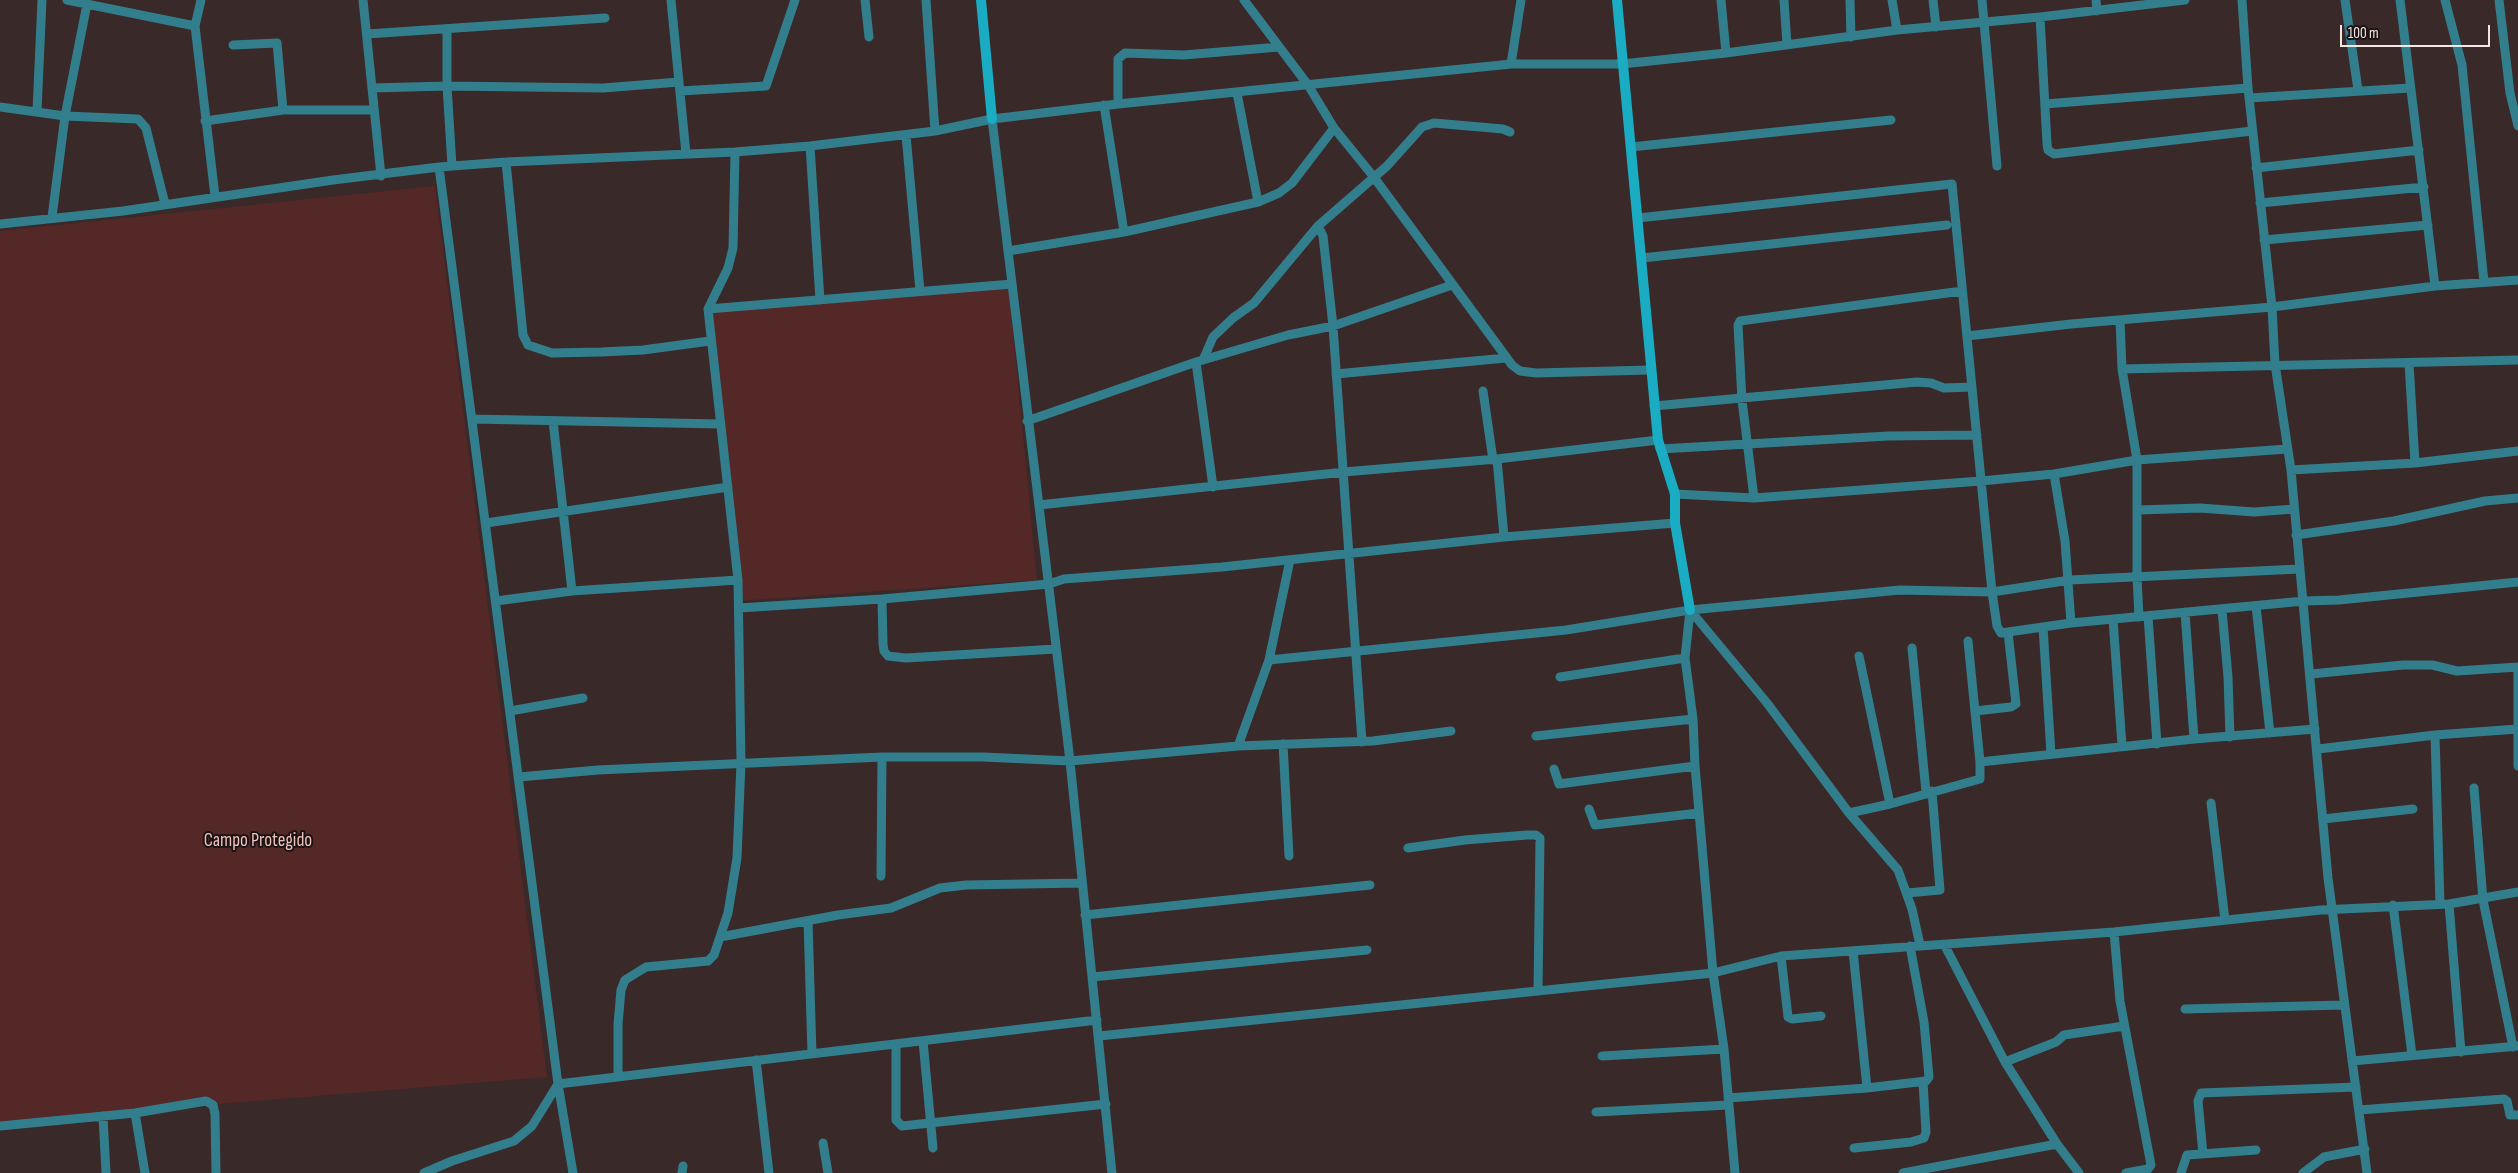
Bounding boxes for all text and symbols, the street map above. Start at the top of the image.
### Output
scale bar [2343,15,2493,47]
text: 100 m [2348,24,2379,43]
park label: Campo Protegido [204,830,312,852]

